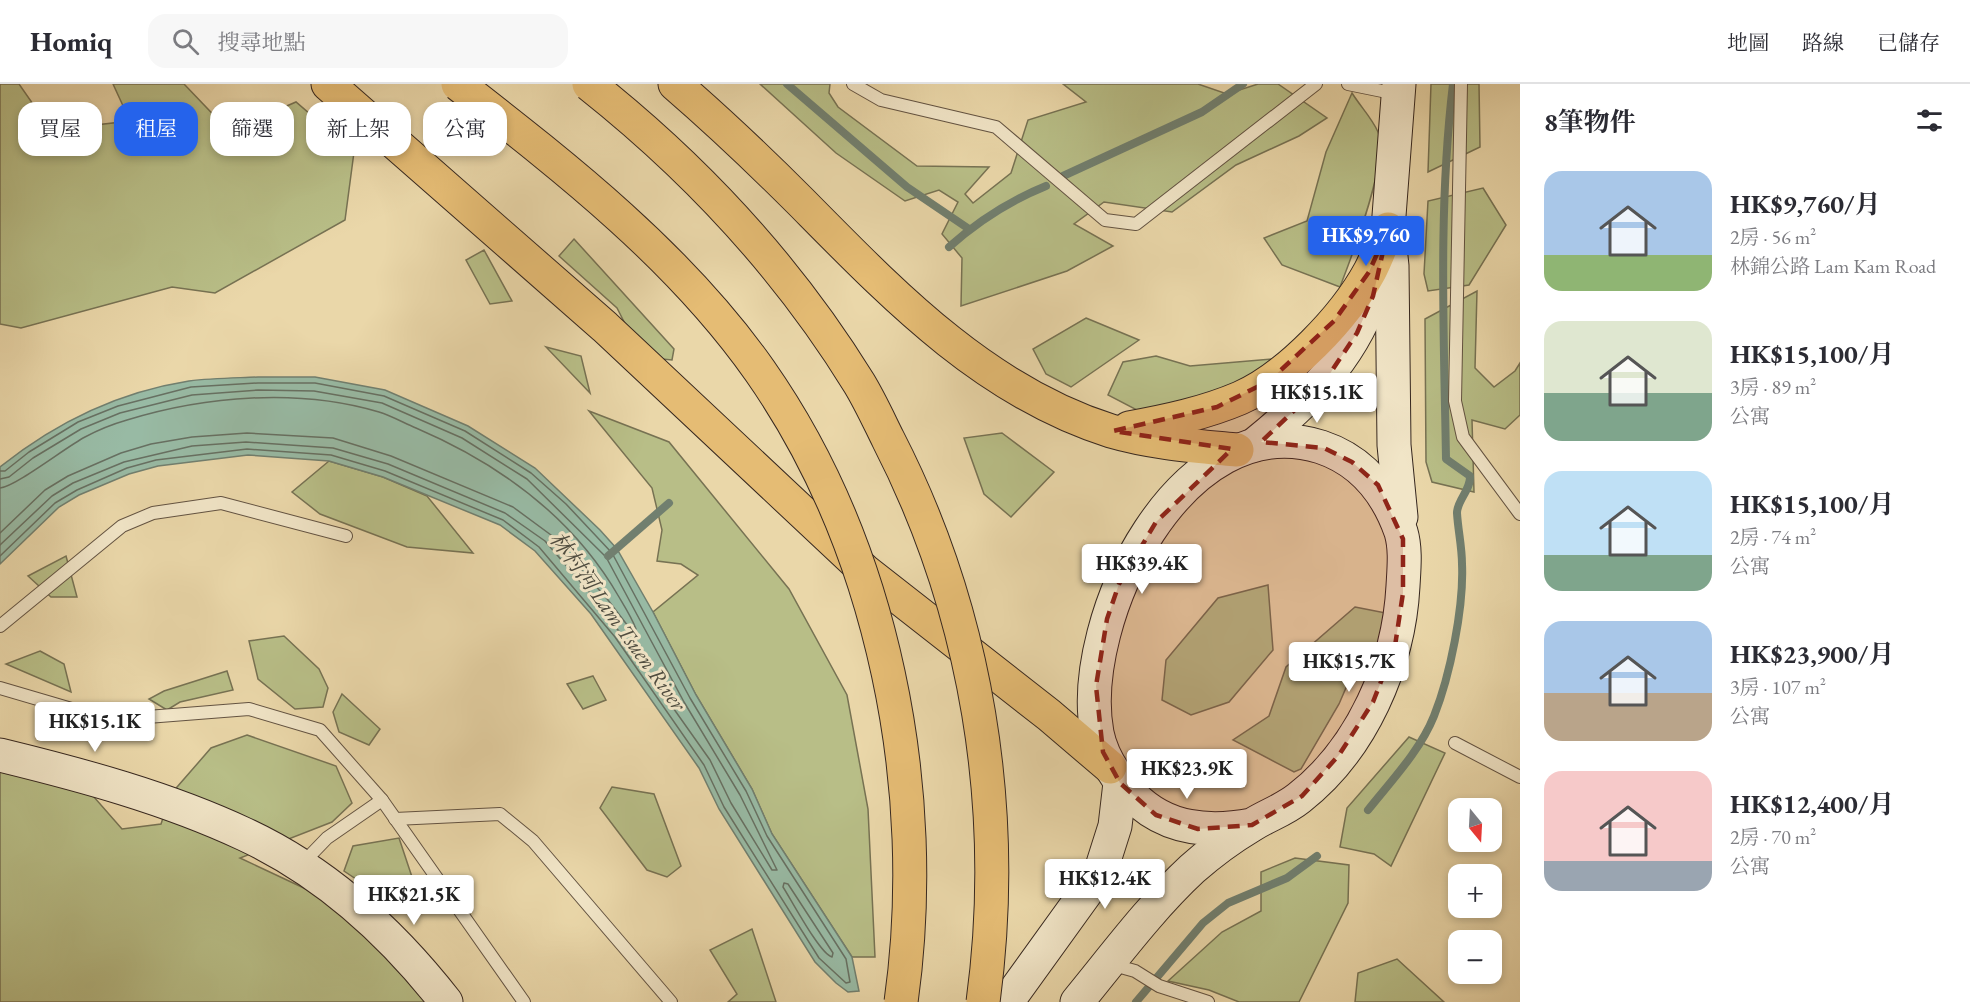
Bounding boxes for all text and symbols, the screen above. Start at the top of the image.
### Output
search box [148,14,568,68]
text: Homiq [30,23,112,59]
icon: search [169,25,202,58]
text: 搜尋地點 [217,28,305,57]
text: 地圖 [1727,29,1769,56]
text: 路線 [1802,29,1844,56]
text: 已儲存 [1877,29,1940,56]
chip: 買屋 [18,102,102,156]
chip: 租屋 [114,102,198,156]
chip: 篩選 [210,102,294,156]
chip: 新上架 [306,102,411,156]
chip: 公寓 [423,102,507,156]
icon: filters [1913,104,1946,137]
text: 8筆物件 [1544,105,1636,139]
text: HK$9,760/月 [1730,187,1881,221]
icon: home [1592,195,1664,267]
pin: HK$9,760 [1304,216,1428,267]
text: HK$9,760 [1322,222,1410,248]
text: 2房 · 56 m² [1730,224,1816,250]
text: 林錦公路 Lam Kam Road [1730,253,1936,279]
text: HK$15,100/月 [1730,337,1894,371]
icon: home [1592,345,1664,417]
pin: HK$15.1K [1255,373,1379,424]
text: 3房 · 89 m² [1730,374,1816,400]
text: HK$15.1K [1271,379,1363,405]
text: 公寓 [1730,403,1770,429]
text: HK$15,100/月 [1730,487,1894,521]
icon: home [1592,495,1664,567]
text: 2房 · 74 m² [1730,524,1816,550]
water label: 林村河 Lam Tsuen River [543,526,694,718]
pin: HK$39.4K [1080,544,1204,595]
text: HK$39.4K [1096,550,1188,576]
text: 公寓 [1730,553,1770,579]
text: HK$23,900/月 [1730,637,1894,671]
pin: HK$15.7K [1287,642,1411,693]
icon: home [1592,645,1664,717]
text: HK$15.7K [1303,648,1395,674]
text: 3房 · 107 m² [1730,674,1826,700]
pin: HK$15.1K [33,702,157,753]
text: 公寓 [1730,703,1770,729]
text: HK$15.1K [49,708,141,734]
pin: HK$23.9K [1125,749,1249,800]
text: HK$23.9K [1141,755,1233,781]
text: HK$12,400/月 [1730,787,1894,821]
icon: home [1592,795,1664,867]
north arrow [1448,798,1502,852]
map controls [1448,798,1502,984]
text: 2房 · 70 m² [1730,824,1816,850]
text: 公寓 [1730,853,1770,879]
pin: HK$12.4K [1043,859,1167,910]
button: + [1448,864,1502,918]
text: HK$12.4K [1059,865,1151,891]
pin: HK$21.5K [352,875,476,926]
text: HK$21.5K [368,881,460,907]
button: − [1448,930,1502,984]

